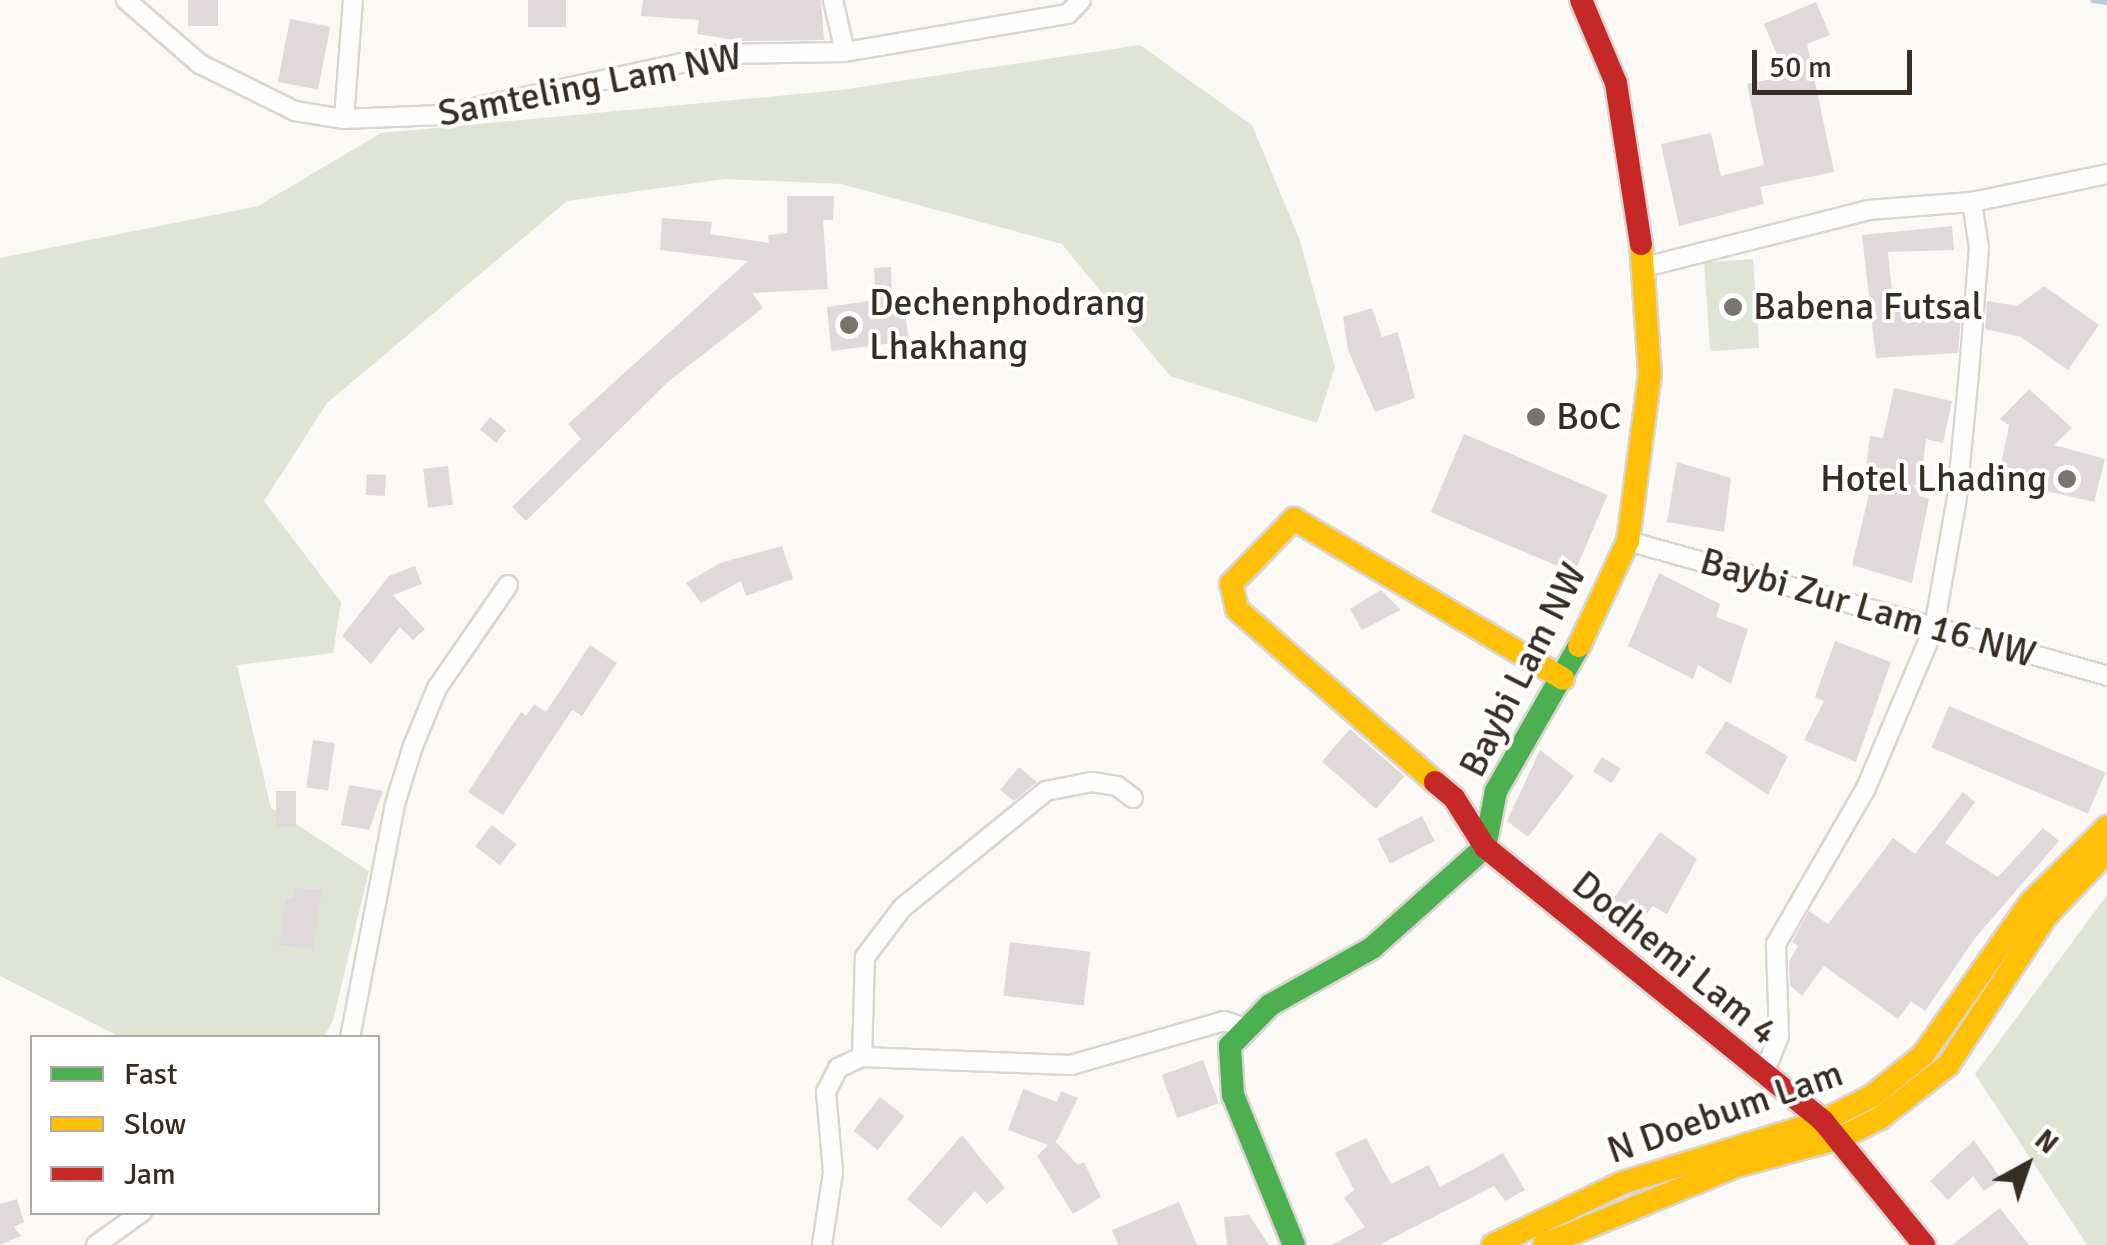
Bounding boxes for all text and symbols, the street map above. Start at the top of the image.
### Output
scale bar [1757,30,1917,92]
street label: Samteling Lam NW [434,33,746,137]
text: 50 m [1769,49,1832,86]
place label: Dechenphodrang Lhakhang [869,280,1145,370]
place label: Babena Futsal [1753,284,1983,330]
marker: Babena Futsal [1722,296,1744,318]
marker: Dechenphodrang Lhakhang [838,314,860,336]
place label: BoC [1556,394,1622,440]
marker: BoC [1525,406,1547,428]
place label: Hotel Lhading [1820,456,2047,502]
marker: Hotel Lhading [2056,468,2078,490]
street label: Baybi Zur Lam 16 NW [1695,538,2041,678]
street label: Baybi Lam NW [1450,556,1596,784]
street label: Dodhemi Lam 4 [1563,861,1787,1055]
legend [30,1035,380,1215]
street label: N Doebum Lam [1601,1050,1849,1174]
text: Fast [124,1056,177,1093]
text: Slow [124,1106,186,1143]
north arrow [1977,1115,2077,1215]
text: N [2028,1123,2065,1161]
text: Jam [124,1156,176,1193]

